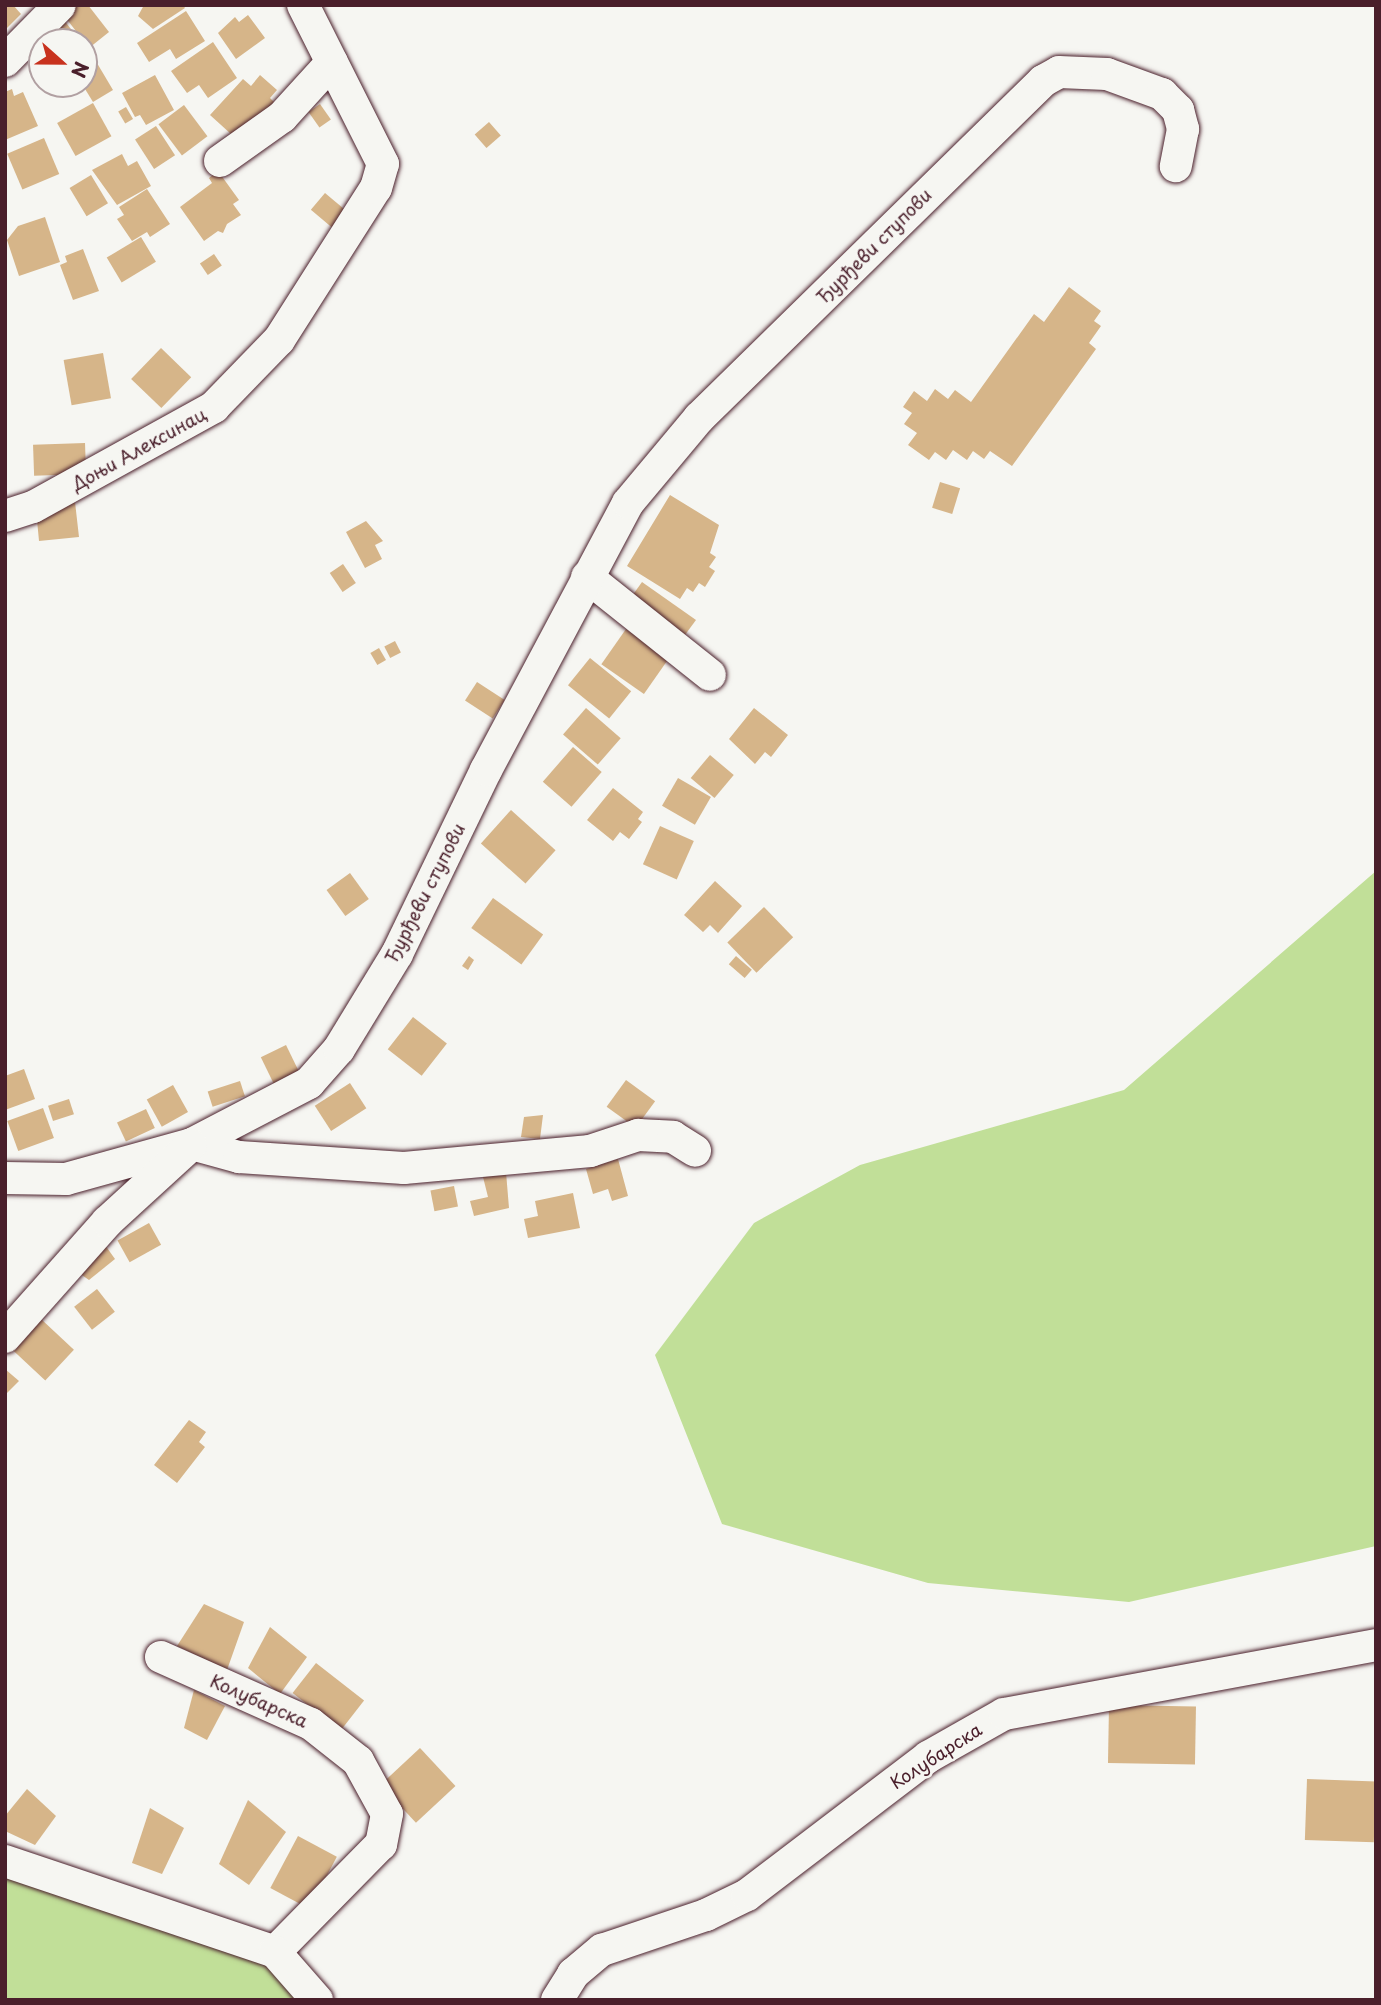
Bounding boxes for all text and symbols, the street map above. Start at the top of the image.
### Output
north arrow [28,28,98,98]
text: N [65,58,97,82]
street label: Ђурђеви ступови [812,184,936,308]
street label: Доњи Алексинац [67,403,211,495]
street label: Ђурђеви ступови [381,820,469,966]
street label: Колубарска [207,1670,311,1732]
street label: Колубарска [886,1718,986,1794]

